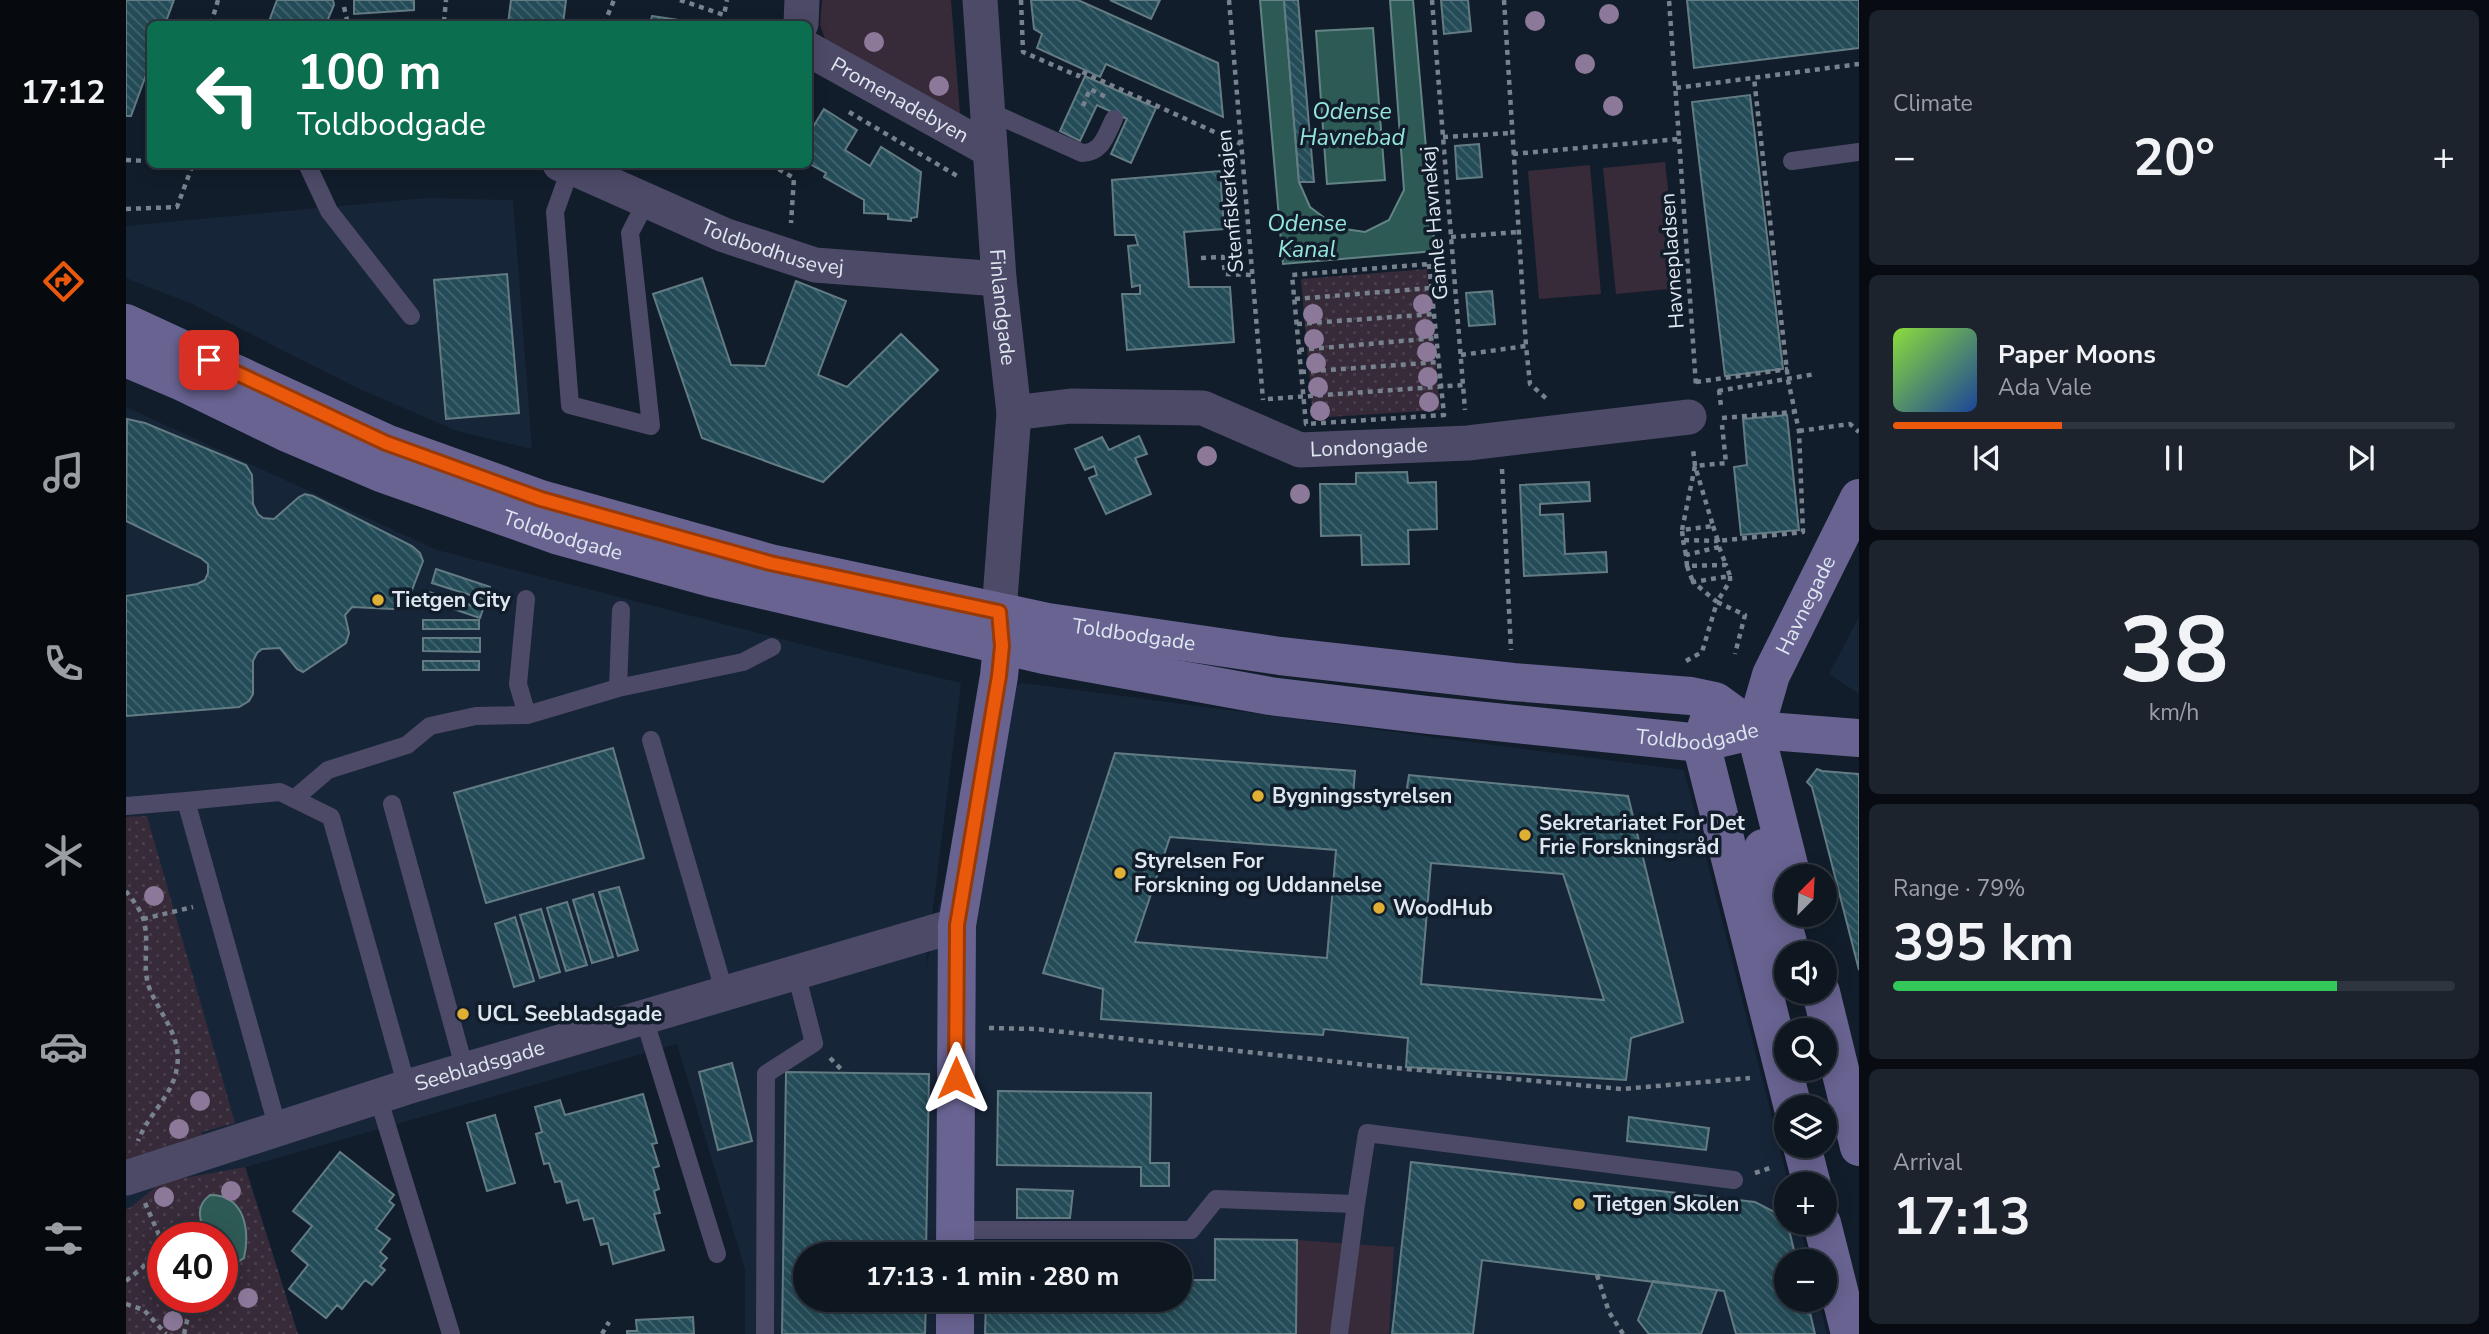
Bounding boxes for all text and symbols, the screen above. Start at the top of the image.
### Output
text: 100 m [297,39,441,106]
icon: left [182,49,273,140]
street label: Promenadebyen [826,50,974,149]
text: 17:12 [21,71,105,114]
text: Climate [1893,88,1973,119]
water label: Odense Havnebad [1299,96,1405,153]
text: Toldbodgade [297,103,486,146]
text: 20° [2133,122,2215,193]
street label: Stenfiskerkajen [1210,128,1250,274]
text: − [1893,132,1916,183]
text: + [2432,132,2455,183]
street label: Gamle Havnekaj [1413,145,1455,301]
street label: Havnepladsen [1653,192,1691,330]
water label: Odense Kanal [1267,208,1347,265]
street label: Toldbodhusevej [696,212,845,281]
street label: Finlandgade [983,248,1023,367]
icon: directions [39,257,88,306]
pin [179,330,239,390]
text: Paper Moons [1998,337,2156,372]
icon: arrive [190,341,228,379]
text: Ada Vale [1998,372,2092,403]
street label: Londongade [1309,431,1428,464]
icon: previous [1968,439,2006,477]
icon: pause [2155,439,2193,477]
icon: next [2342,439,2380,477]
icon: music [39,448,88,497]
street label: Toldbodgade [499,503,626,567]
street label: Havnegade [1769,551,1842,660]
place label: Tietgen City [392,586,512,614]
text: 38 [2119,589,2229,713]
marker: Tietgen City [370,592,386,608]
street label: Toldbodgade [1070,612,1197,657]
icon: phone [39,639,88,688]
text: km/h [2149,697,2199,728]
street label: Toldbodgade [1634,716,1761,757]
place label: Bygningsstyrelsen [1272,782,1452,810]
marker: Bygningsstyrelsen [1250,788,1266,804]
place label: Sekretariatet For Det Frie Forskningsråd [1539,809,1746,861]
marker: Sekretariatet For Det Frie Forskningsråd [1517,827,1533,843]
icon: climate [39,831,88,880]
place label: Styrelsen For Forskning og Uddannelse [1134,847,1382,899]
north arrow [1774,864,1838,928]
map controls [1774,864,1837,1312]
marker: Styrelsen For Forskning og Uddannelse [1112,865,1128,881]
text: Range · 79% [1893,873,2025,904]
place label: WoodHub [1393,894,1493,922]
marker: WoodHub [1371,900,1387,916]
text: 395 km [1893,907,2074,978]
button: sound [1774,941,1837,1004]
place label: UCL Seebladsgade [477,1000,662,1028]
marker: UCL Seebladsgade [455,1006,471,1022]
button: search [1774,1018,1837,1081]
icon: car [39,1022,88,1071]
street label: Seebladsgade [411,1033,548,1098]
position arrow [919,1041,993,1115]
button: layers [1774,1095,1837,1158]
text: Arrival [1893,1147,1962,1178]
button: + [1774,1172,1837,1235]
text: 17:13 [1893,1181,2031,1252]
place label: Tietgen Skolen [1593,1190,1739,1218]
marker: Tietgen Skolen [1571,1196,1587,1212]
icon: filters [39,1214,88,1263]
speed limit sign: 40 [147,1222,238,1313]
button: − [1774,1249,1837,1312]
text: 17:13 · 1 min · 280 m [866,1259,1119,1294]

